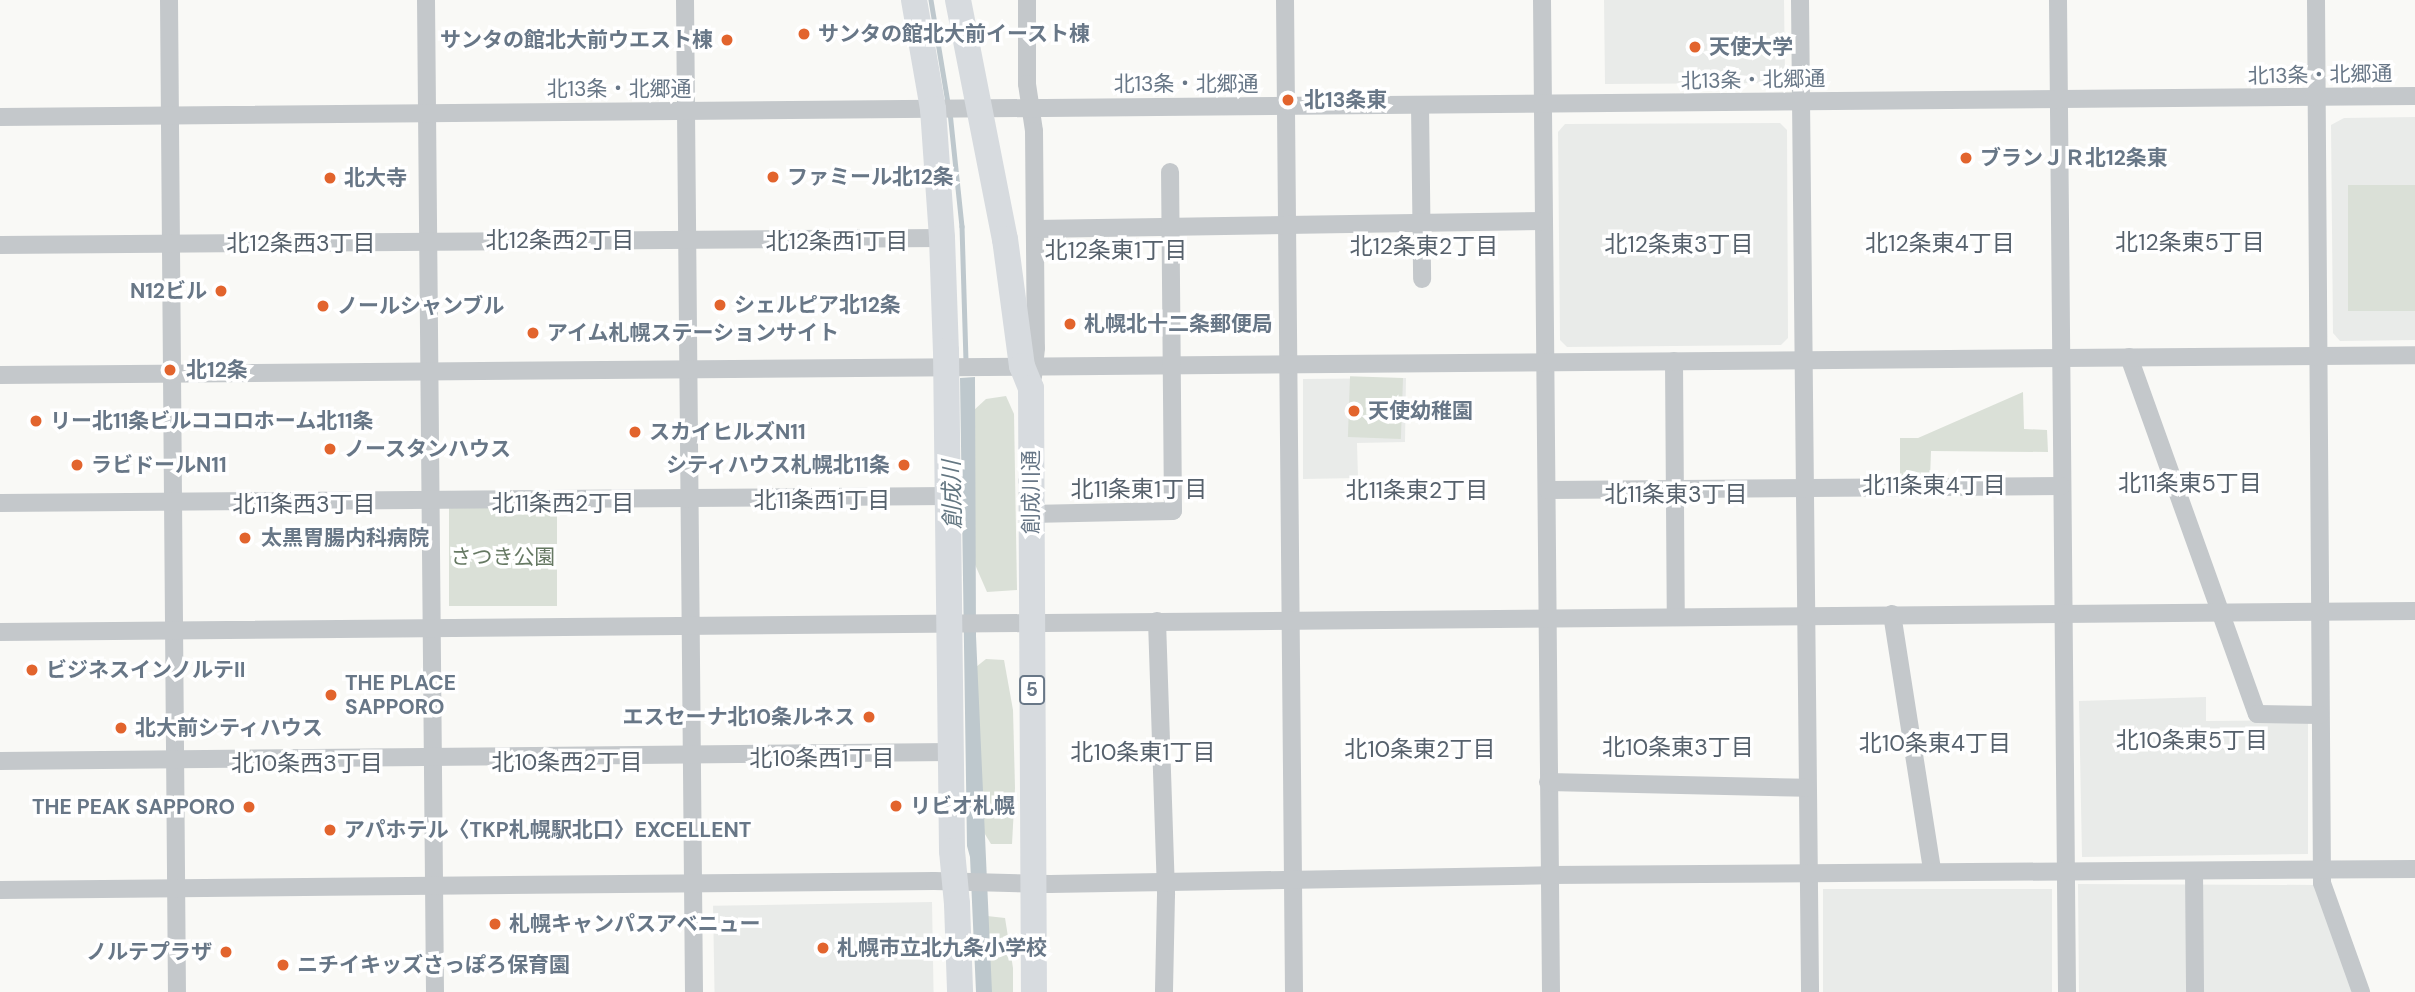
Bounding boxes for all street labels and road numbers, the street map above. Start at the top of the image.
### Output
street label: 北13条・北郷通 [2247,61,2393,89]
street label: 北13条・北郷通 [1680,66,1826,94]
street label: 北13条・北郷通 [1114,71,1258,97]
street label: 北13条・北郷通 [547,76,691,102]
street label: 創成川通 [1018,450,1044,534]
road number: 5 [1018,674,1046,706]

